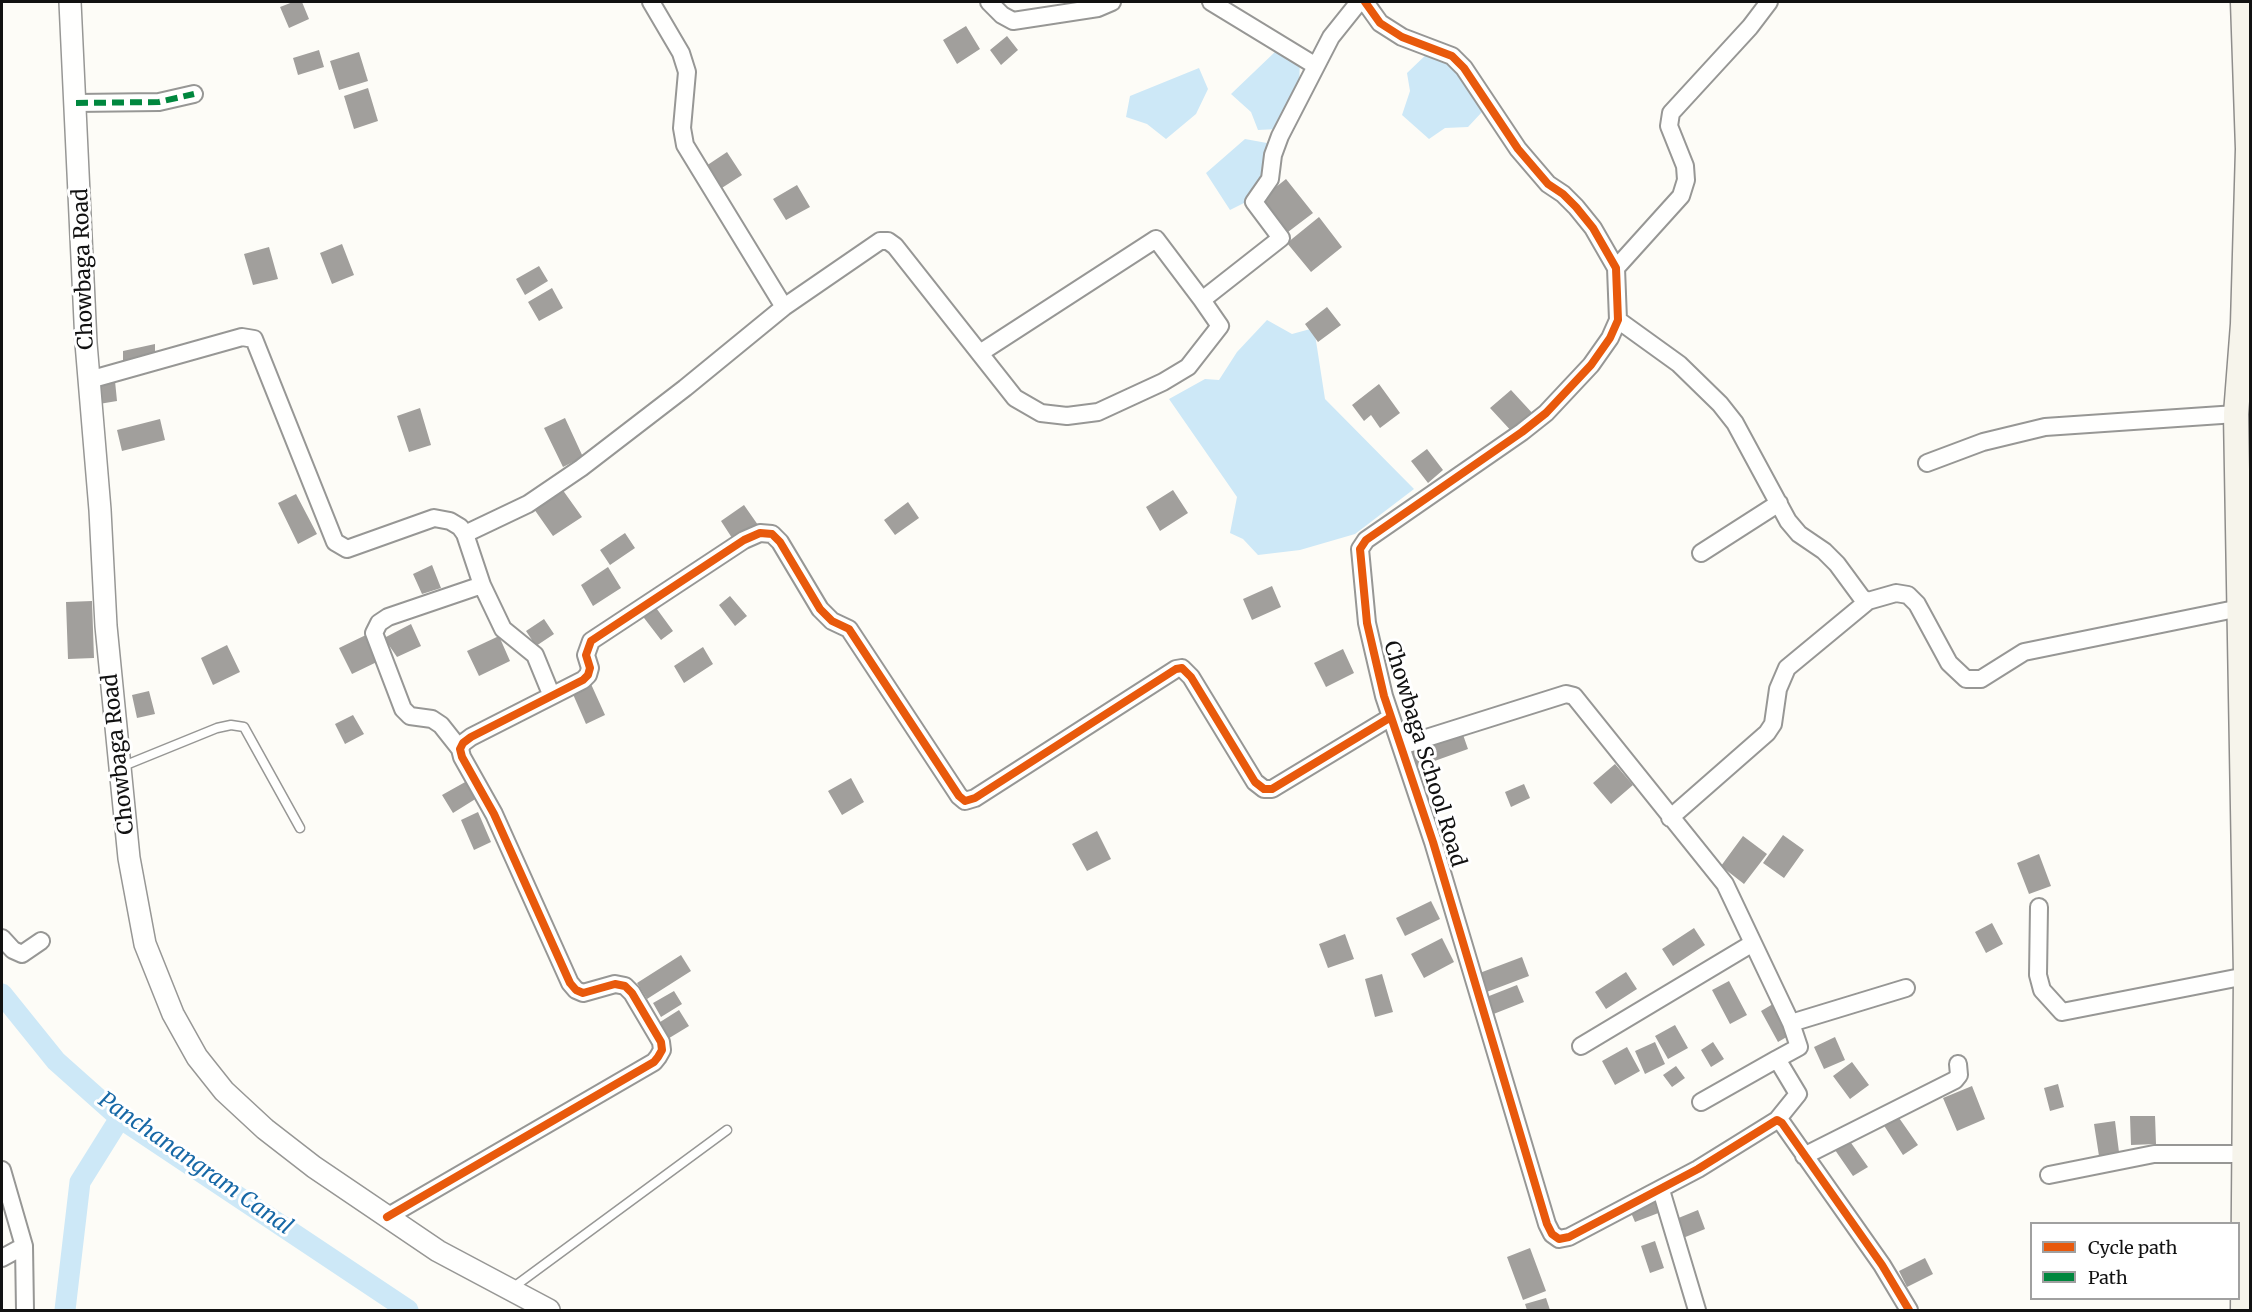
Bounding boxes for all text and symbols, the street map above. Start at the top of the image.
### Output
street label: Chowbaga Road [69,188,99,350]
street label: Chowbaga School Road [1378,638,1470,870]
street label: Chowbaga Road [98,672,140,836]
water label: Panchanangram Canal [93,1087,297,1241]
legend [2030,1222,2240,1300]
text: Cycle path [2088,1236,2177,1259]
text: Path [2088,1266,2128,1289]

